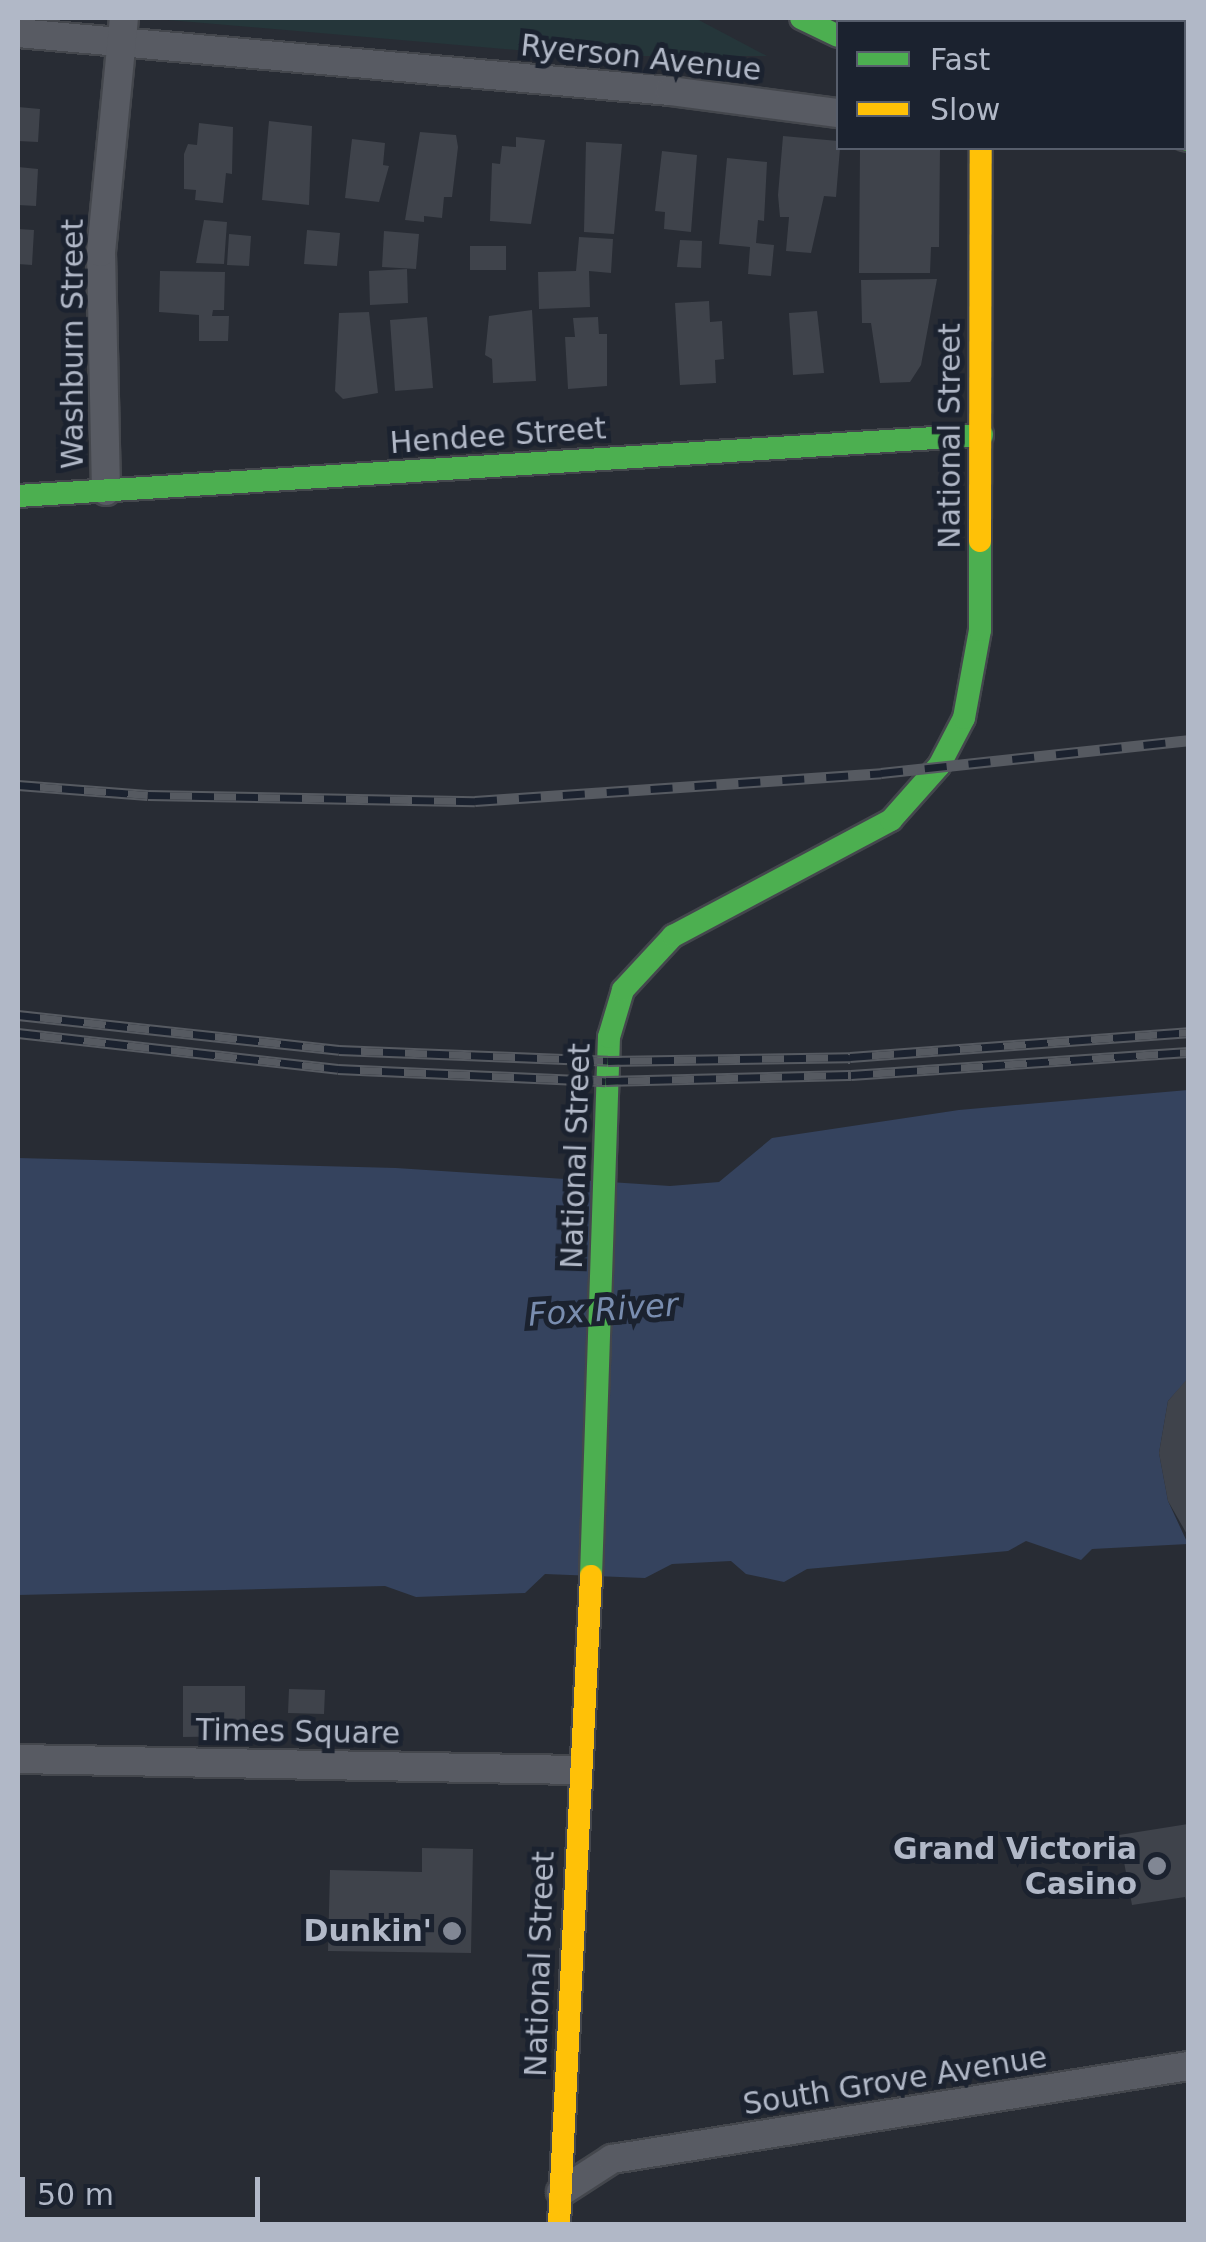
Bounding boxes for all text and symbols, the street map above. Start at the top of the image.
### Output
legend [836,20,1186,150]
street label: Ryerson Avenue [519,27,763,89]
text: Fast [930,42,990,77]
text: Slow [930,92,1000,127]
street label: Washburn Street [55,219,91,469]
street label: National Street [932,323,968,549]
street label: Hendee Street [389,410,607,462]
street label: National Street [554,1043,598,1269]
water label: Fox River [527,1286,679,1334]
street label: Times Square [196,1712,400,1752]
place label: Grand Victoria Casino [893,1831,1137,1902]
street label: National Street [518,1851,562,2077]
marker: Grand Victoria Casino [1146,1855,1168,1877]
place label: Dunkin' [304,1913,432,1949]
marker: Dunkin' [441,1920,463,1942]
street label: South Grove Avenue [740,2039,1050,2123]
scale bar [25,2157,265,2219]
text: 50 m [37,2177,114,2212]

